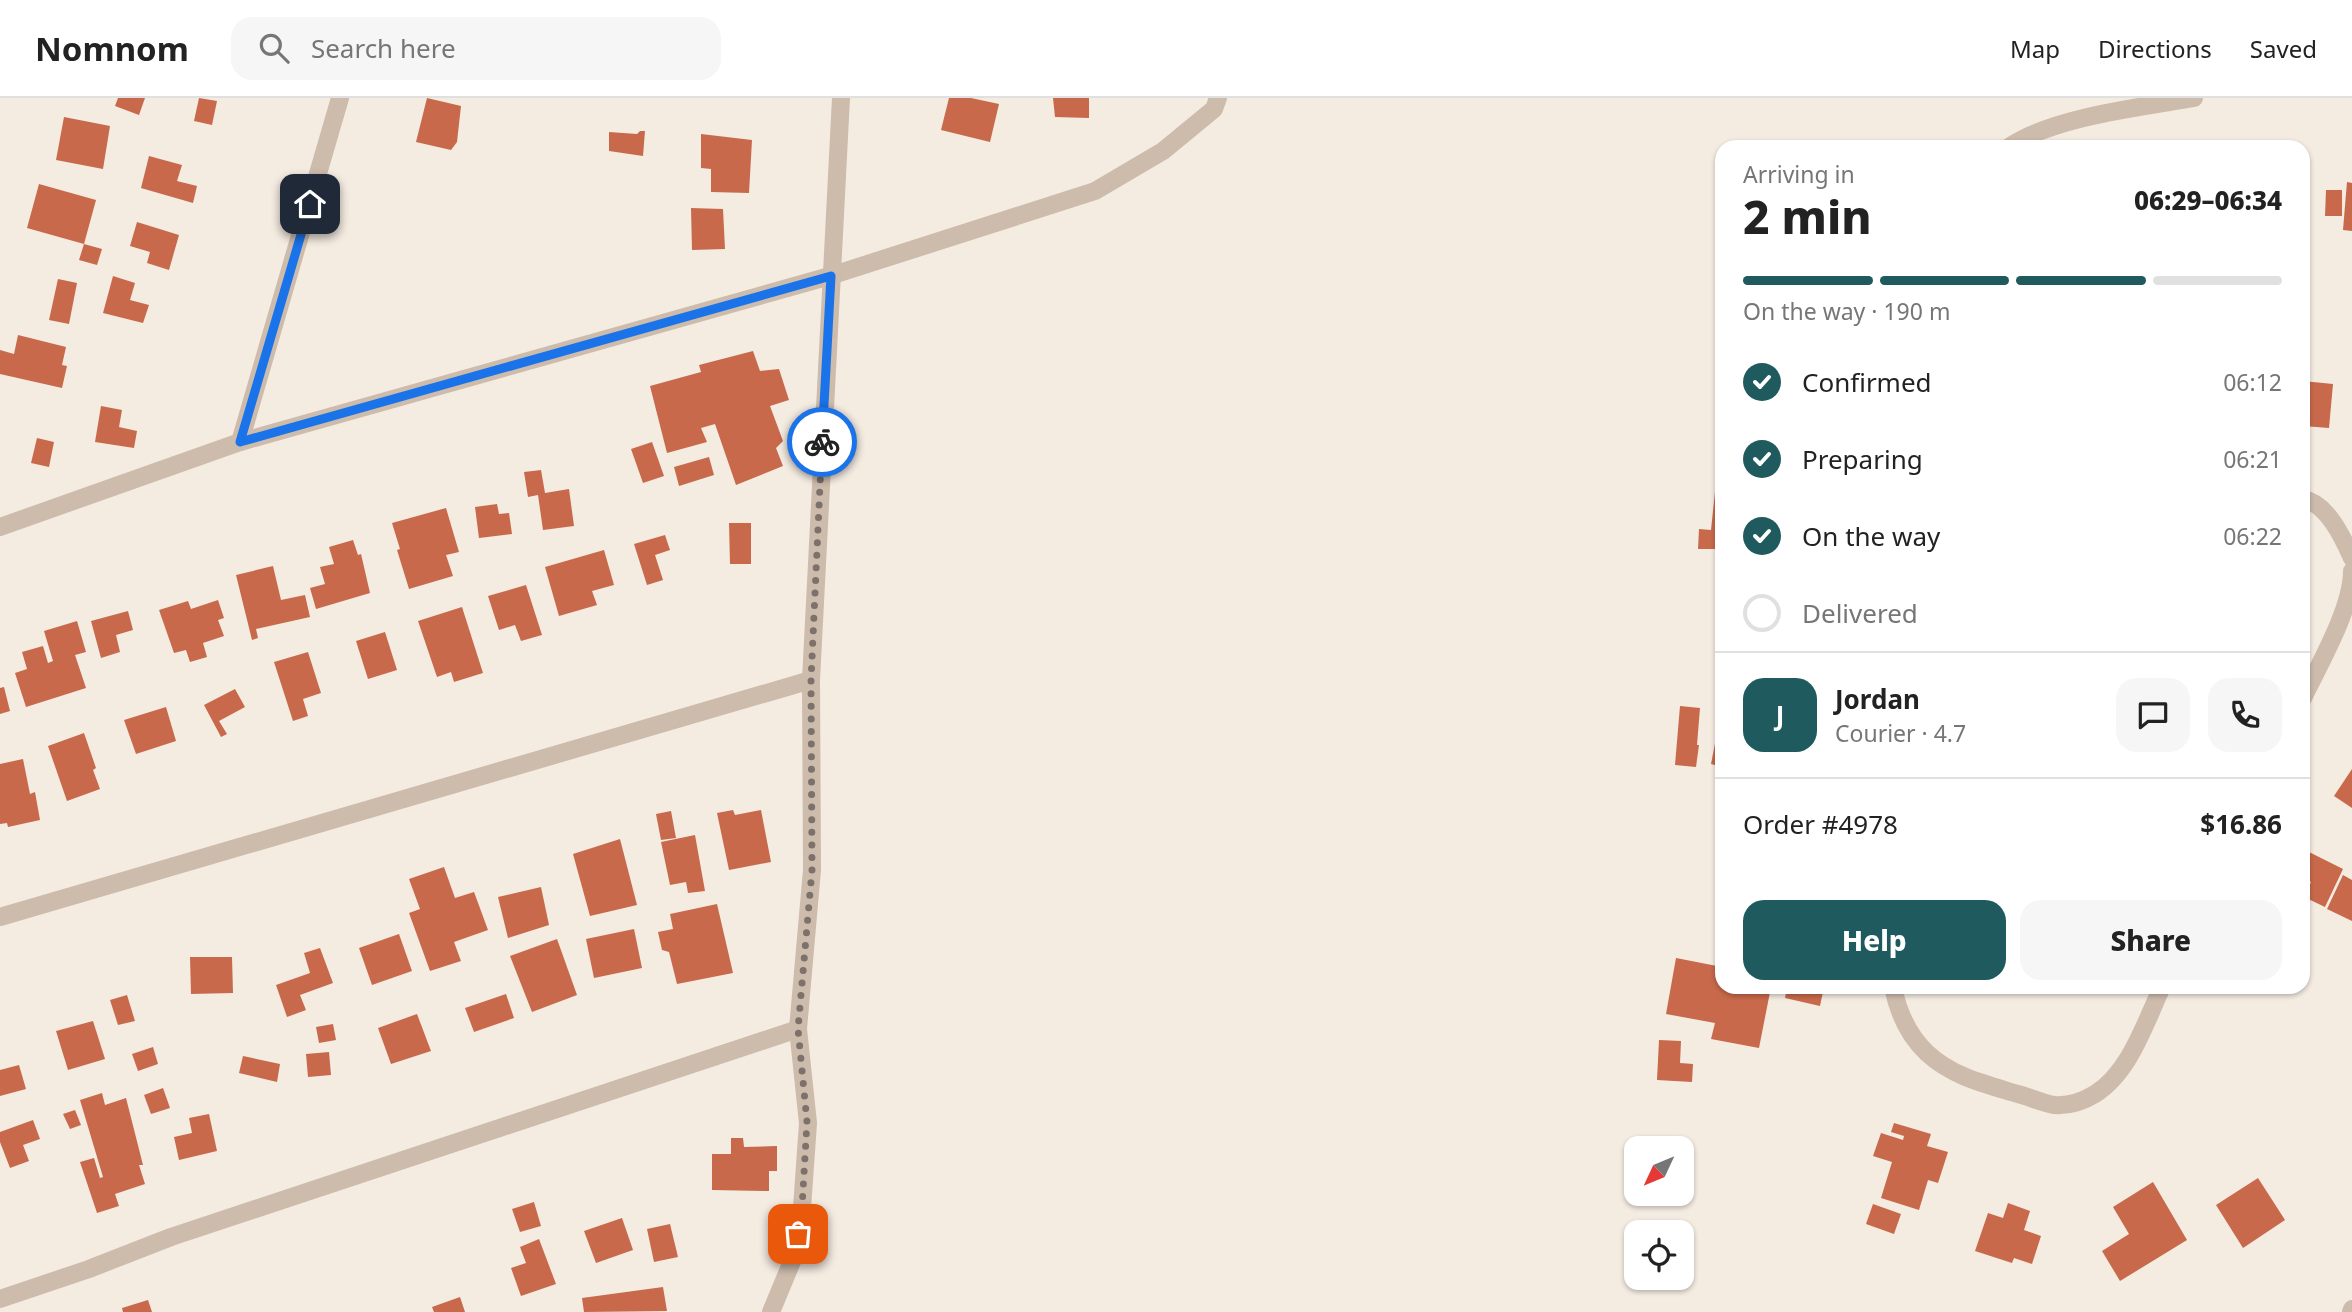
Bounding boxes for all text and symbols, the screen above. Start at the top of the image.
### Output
search box [231,17,721,80]
text: Nomnom [35,26,189,71]
icon: search [255,29,293,67]
text: Search here [311,30,456,66]
text: Map [2010,32,2060,65]
text: Directions [2098,32,2212,65]
text: Saved [2250,32,2317,65]
text: Arriving in [1743,158,1855,190]
pin [280,174,340,234]
text: 06:29–06:34 [2134,182,2282,218]
icon: home [291,185,329,223]
text: 2 min [1743,185,1872,247]
text: On the way · 190 m [1743,295,1950,327]
icon: check [1743,363,1781,401]
text: Confirmed [1802,364,1932,400]
text: 06:12 [2223,366,2282,398]
courier [787,407,857,477]
icon: bike [803,423,841,461]
icon: check [1743,440,1781,478]
text: Preparing [1802,441,1923,477]
text: 06:21 [2223,443,2282,475]
icon: check [1743,517,1781,555]
text: On the way [1802,518,1940,554]
text: 06:22 [2223,520,2282,552]
text: Delivered [1802,595,1918,631]
button: chat [2116,678,2190,752]
button: phone [2208,678,2282,752]
text: Jordan [1835,681,1920,717]
text: J [1776,697,1784,733]
text: Courier · 4.7 [1835,717,1966,749]
text: Order #4978 [1743,806,1898,842]
text: $16.86 [2200,806,2282,842]
button: Help [1743,900,2006,980]
button: Share [2020,900,2282,980]
north arrow [1624,1136,1694,1206]
map controls [1624,1136,1694,1290]
pin [768,1204,828,1264]
icon: bag [779,1215,817,1253]
button: locate [1624,1220,1694,1290]

